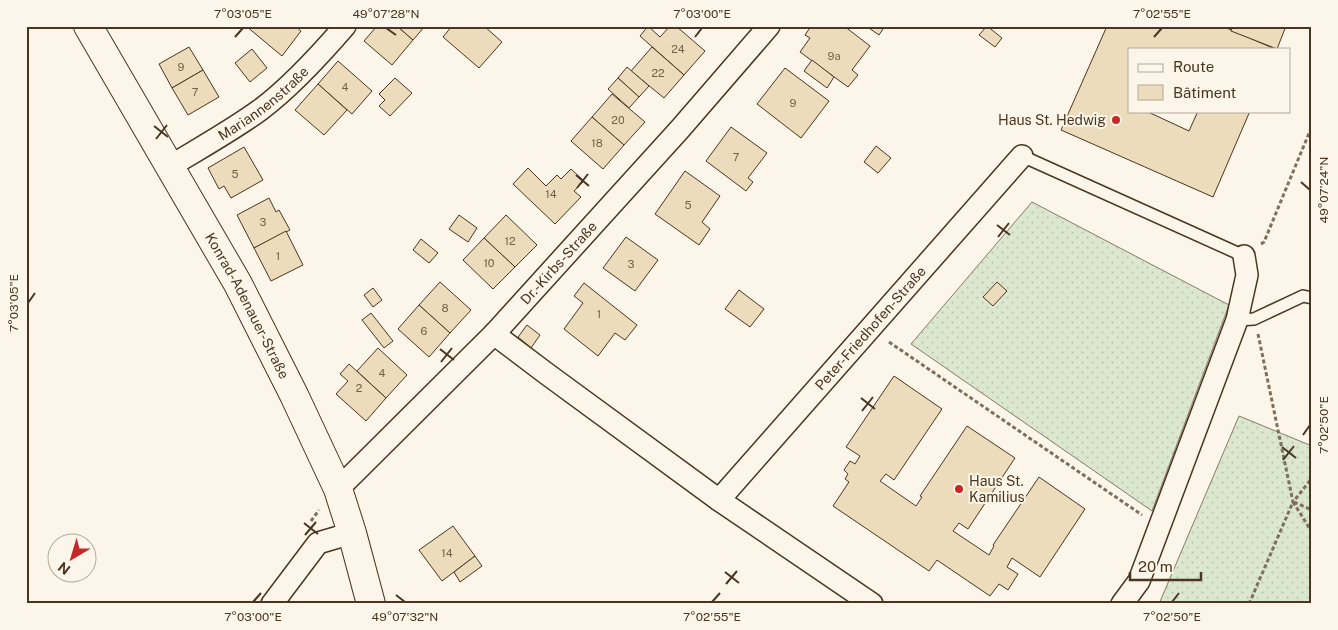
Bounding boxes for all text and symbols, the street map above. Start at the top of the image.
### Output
text: 7°03'05"E [214,7,272,21]
text: 49°07'28"N [353,7,419,21]
text: 7°03'00"E [673,7,731,21]
text: 7°02'55"E [1133,7,1191,21]
house number: 24 [671,43,685,55]
legend [1128,48,1290,112]
house number: 9a [828,50,840,62]
text: Route [1173,58,1214,75]
house number: 9 [178,61,185,73]
street label: Mariannenstraße [215,63,312,144]
house number: 22 [651,67,665,79]
house number: 4 [342,81,349,93]
text: Bâtiment [1173,84,1236,101]
house number: 7 [192,86,199,98]
house number: 9 [790,97,797,109]
place label: Haus St. Hedwig [998,112,1106,128]
house number: 20 [611,114,625,126]
marker: Haus St. Hedwig [1110,114,1122,126]
house number: 18 [591,137,603,149]
house number: 7 [733,151,740,163]
text: 49°07'24"N [1317,157,1331,223]
house number: 5 [231,168,239,180]
house number: 14 [545,188,557,200]
house number: 5 [684,199,692,211]
house number: 3 [260,216,267,228]
street label: Dr.-Kirbs-Straße [517,218,600,307]
street label: Konrad-Adenauer-Straße [202,230,292,381]
house number: 12 [504,235,516,247]
house number: 1 [276,250,280,262]
house number: 10 [483,257,495,269]
house number: 3 [628,258,635,270]
street label: Peter-Friedhofen-Straße [812,263,929,393]
text: 7°03'05"E [7,274,21,332]
house number: 8 [441,302,449,314]
house number: 1 [597,308,601,320]
house number: 6 [421,325,428,337]
house number: 4 [379,367,386,379]
house number: 2 [356,382,363,394]
text: 7°02'50"E [1317,396,1331,454]
place label: Haus St. Kamilius [969,473,1025,505]
marker: Haus St. Kamilius [953,483,965,495]
north arrow [48,532,98,582]
house number: 14 [441,547,453,559]
scale bar [1130,550,1202,582]
text: 20 m [1138,558,1173,575]
text: N [55,559,73,578]
text: 7°03'00"E [224,610,282,624]
text: 49°07'32"N [372,610,438,624]
text: 7°02'55"E [683,610,741,624]
text: 7°02'50"E [1143,610,1201,624]

